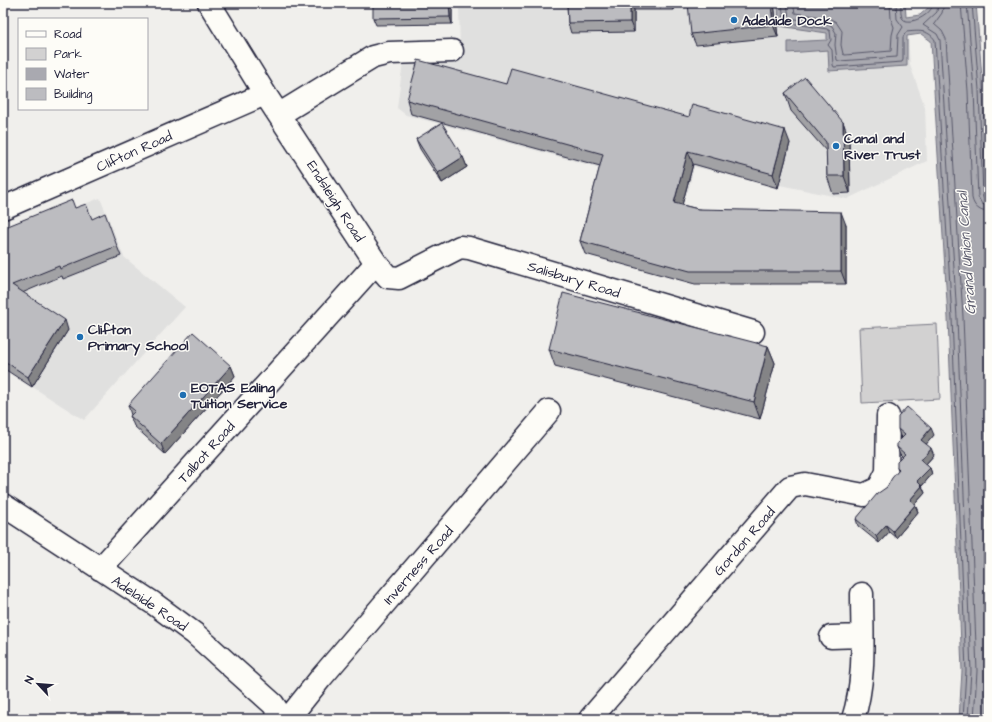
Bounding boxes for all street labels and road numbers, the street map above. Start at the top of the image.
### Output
street label: Clifton Road [93,126,175,177]
street label: Endsleigh Road [301,157,369,246]
street label: Salisbury Road [525,256,622,303]
street label: Talbot Road [173,417,240,488]
street label: Gordon Road [709,503,780,580]
street label: Inverness Road [379,522,458,609]
street label: Adelaide Road [108,571,191,637]

